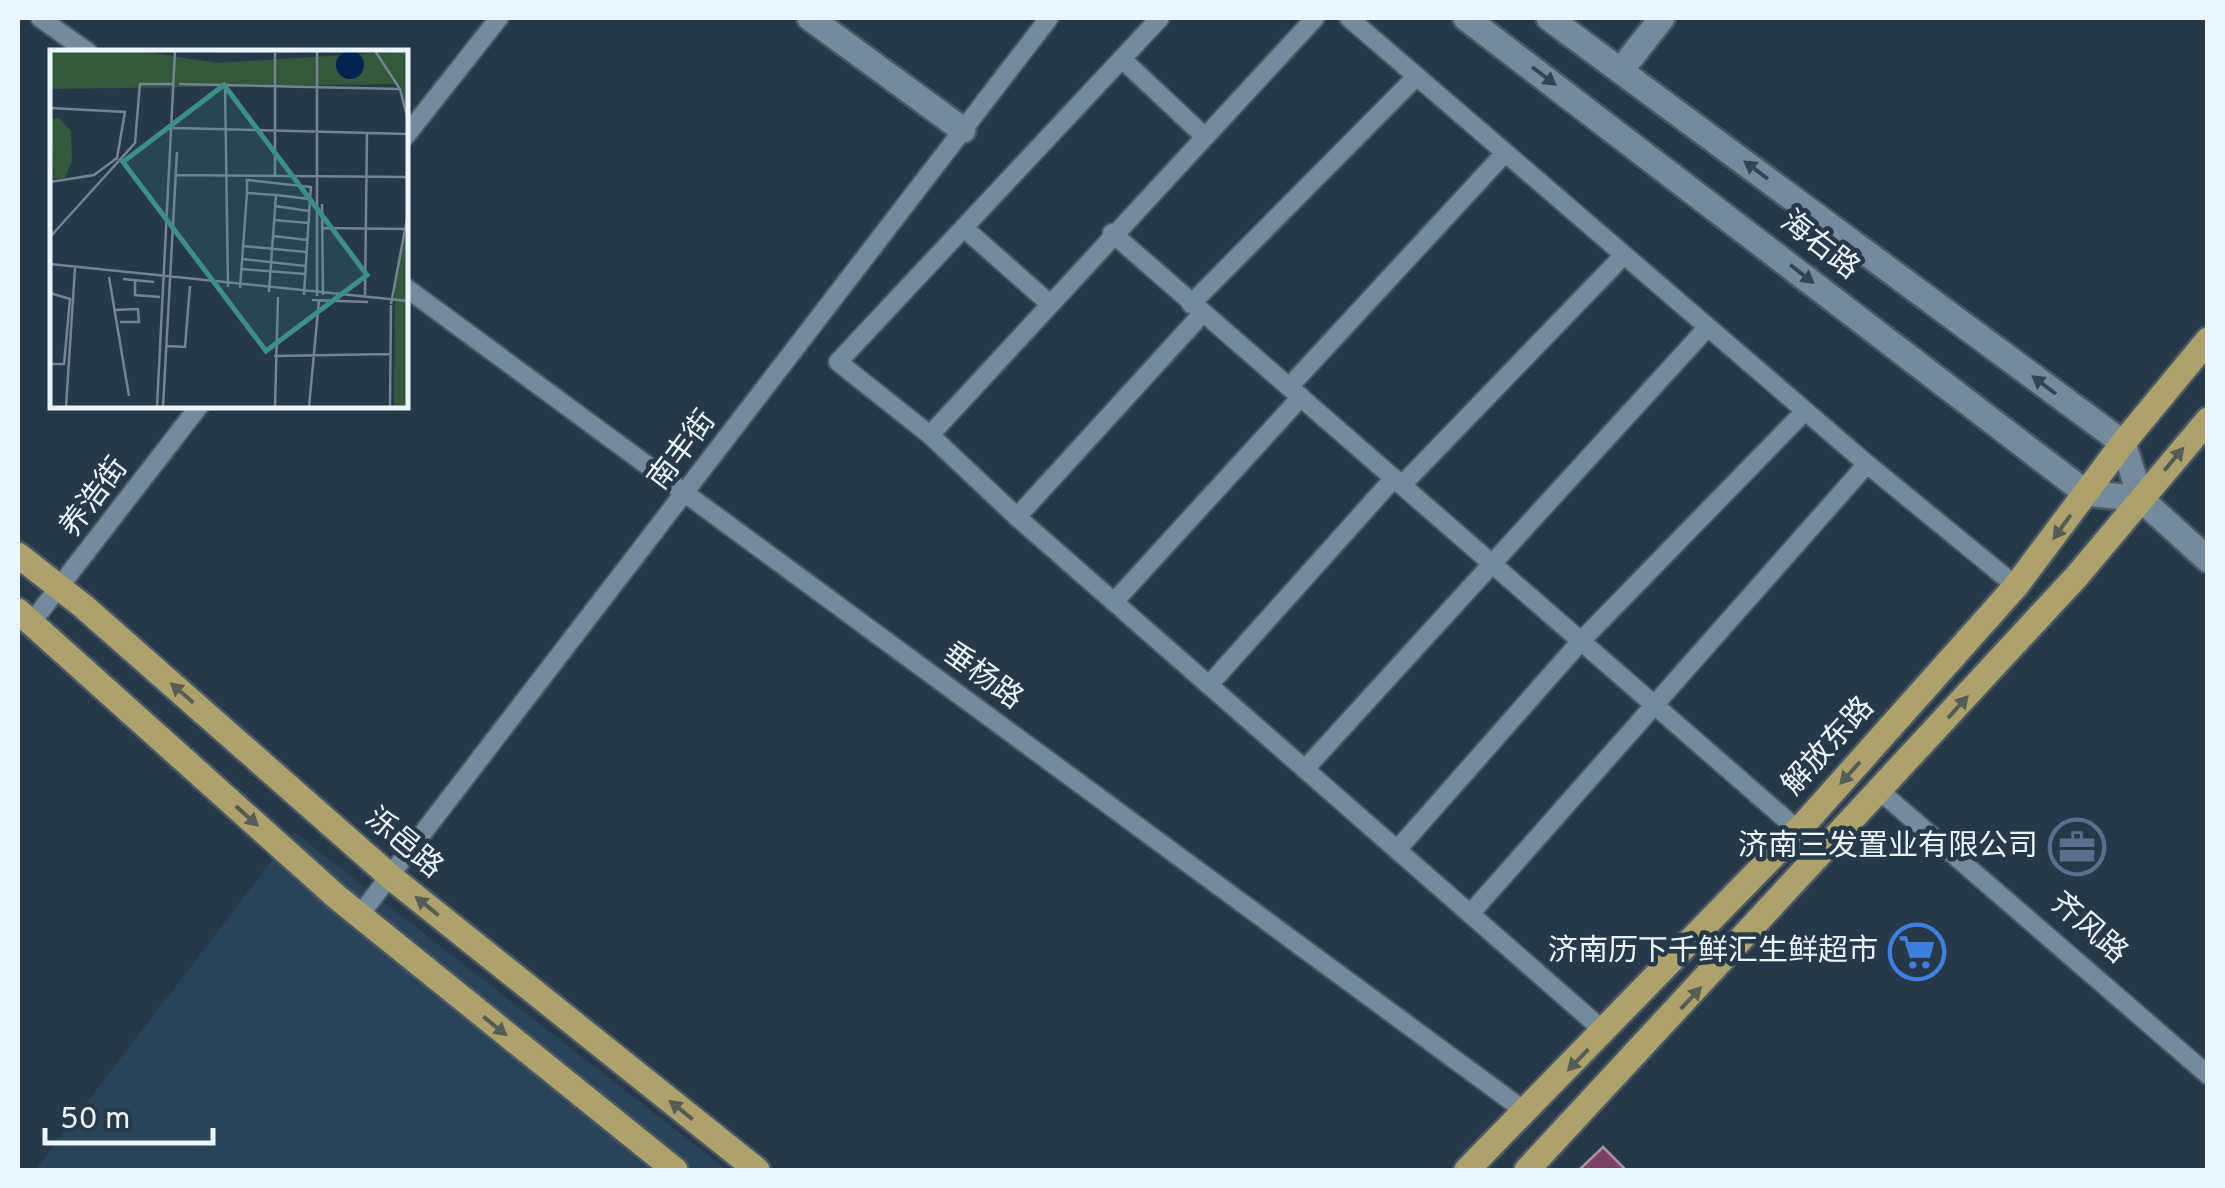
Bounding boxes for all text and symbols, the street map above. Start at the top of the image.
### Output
inset map [50,50,408,408]
one-way arrow [1531,65,1557,85]
one-way arrow [1743,161,1769,180]
street label: 海右路 [1772,204,1866,288]
one-way arrow [1789,263,1815,284]
one-way arrow [2031,376,2057,395]
street label: 南丰街 [641,404,725,498]
one-way arrow [2163,447,2184,472]
street label: 养浩街 [53,451,137,545]
one-way arrow [2052,514,2072,540]
street label: 垂杨路 [935,636,1029,718]
one-way arrow [170,682,194,705]
street label: 解放东路 [1775,690,1883,804]
one-way arrow [1946,695,1969,719]
one-way arrow [1839,760,1861,785]
street label: 泺邑路 [357,801,449,887]
one-way arrow [234,804,259,826]
office icon: 济南三发置业有限公司 [2047,817,2107,877]
place label: 济南三发置业有限公司 [1738,829,2038,866]
street label: 齐风路 [2042,886,2134,972]
one-way arrow [414,897,440,917]
supermarket icon: 济南历下千鲜汇生鲜超市 [1887,922,1947,982]
place label: 济南历下千鲜汇生鲜超市 [1548,934,1878,971]
one-way arrow [1679,986,1702,1010]
one-way arrow [482,1015,508,1035]
one-way arrow [1567,1048,1590,1072]
scale bar [45,1083,212,1145]
one-way arrow [668,1100,694,1121]
text: 50 m [60,1102,130,1139]

